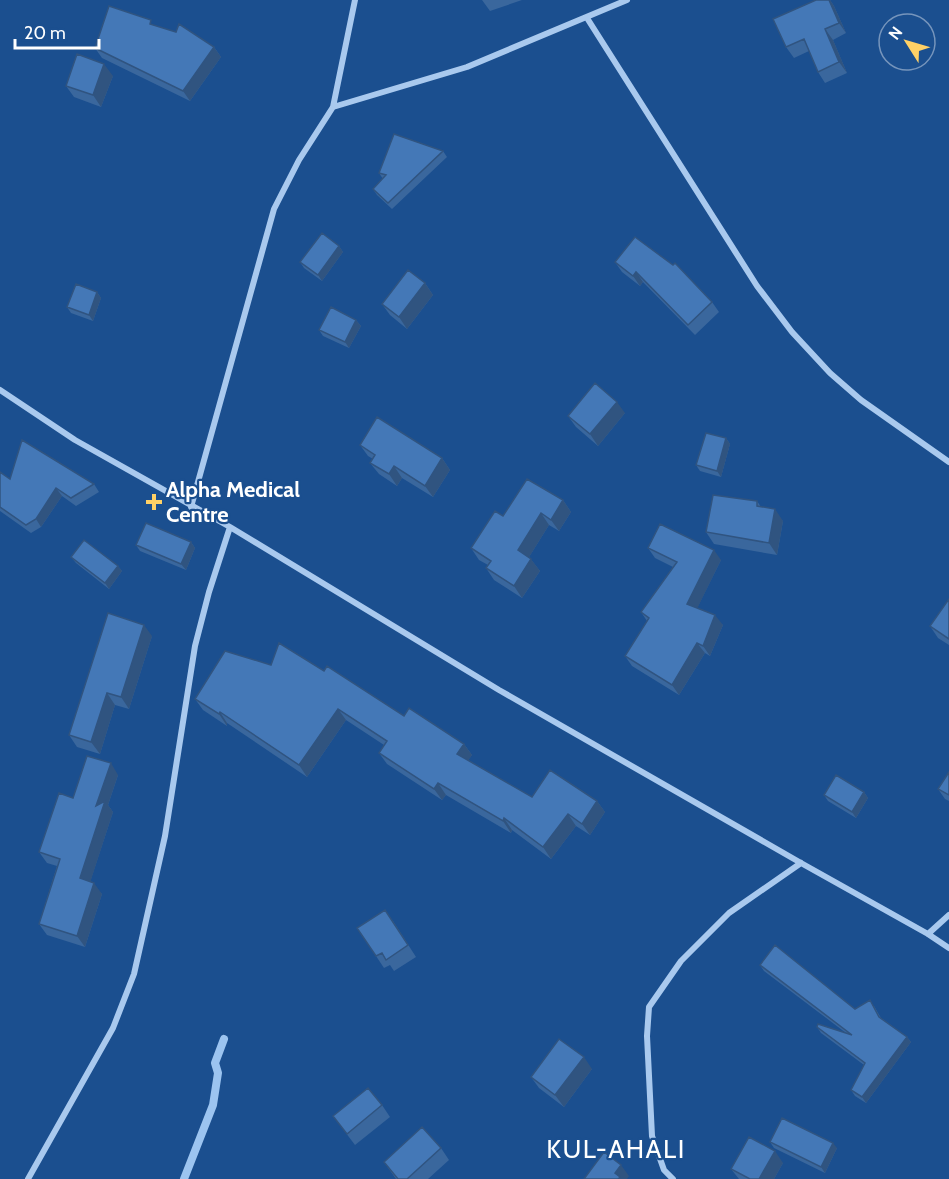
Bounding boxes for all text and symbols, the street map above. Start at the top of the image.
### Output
scale bar [15,12,99,50]
north arrow [877,12,937,72]
text: 20 m [24,22,66,44]
text: N [884,23,906,44]
place label: Alpha Medical Centre [166,476,300,528]
marker: Alpha Medical Centre [147,495,161,509]
district label: KUL-AHALI [546,1133,686,1165]

